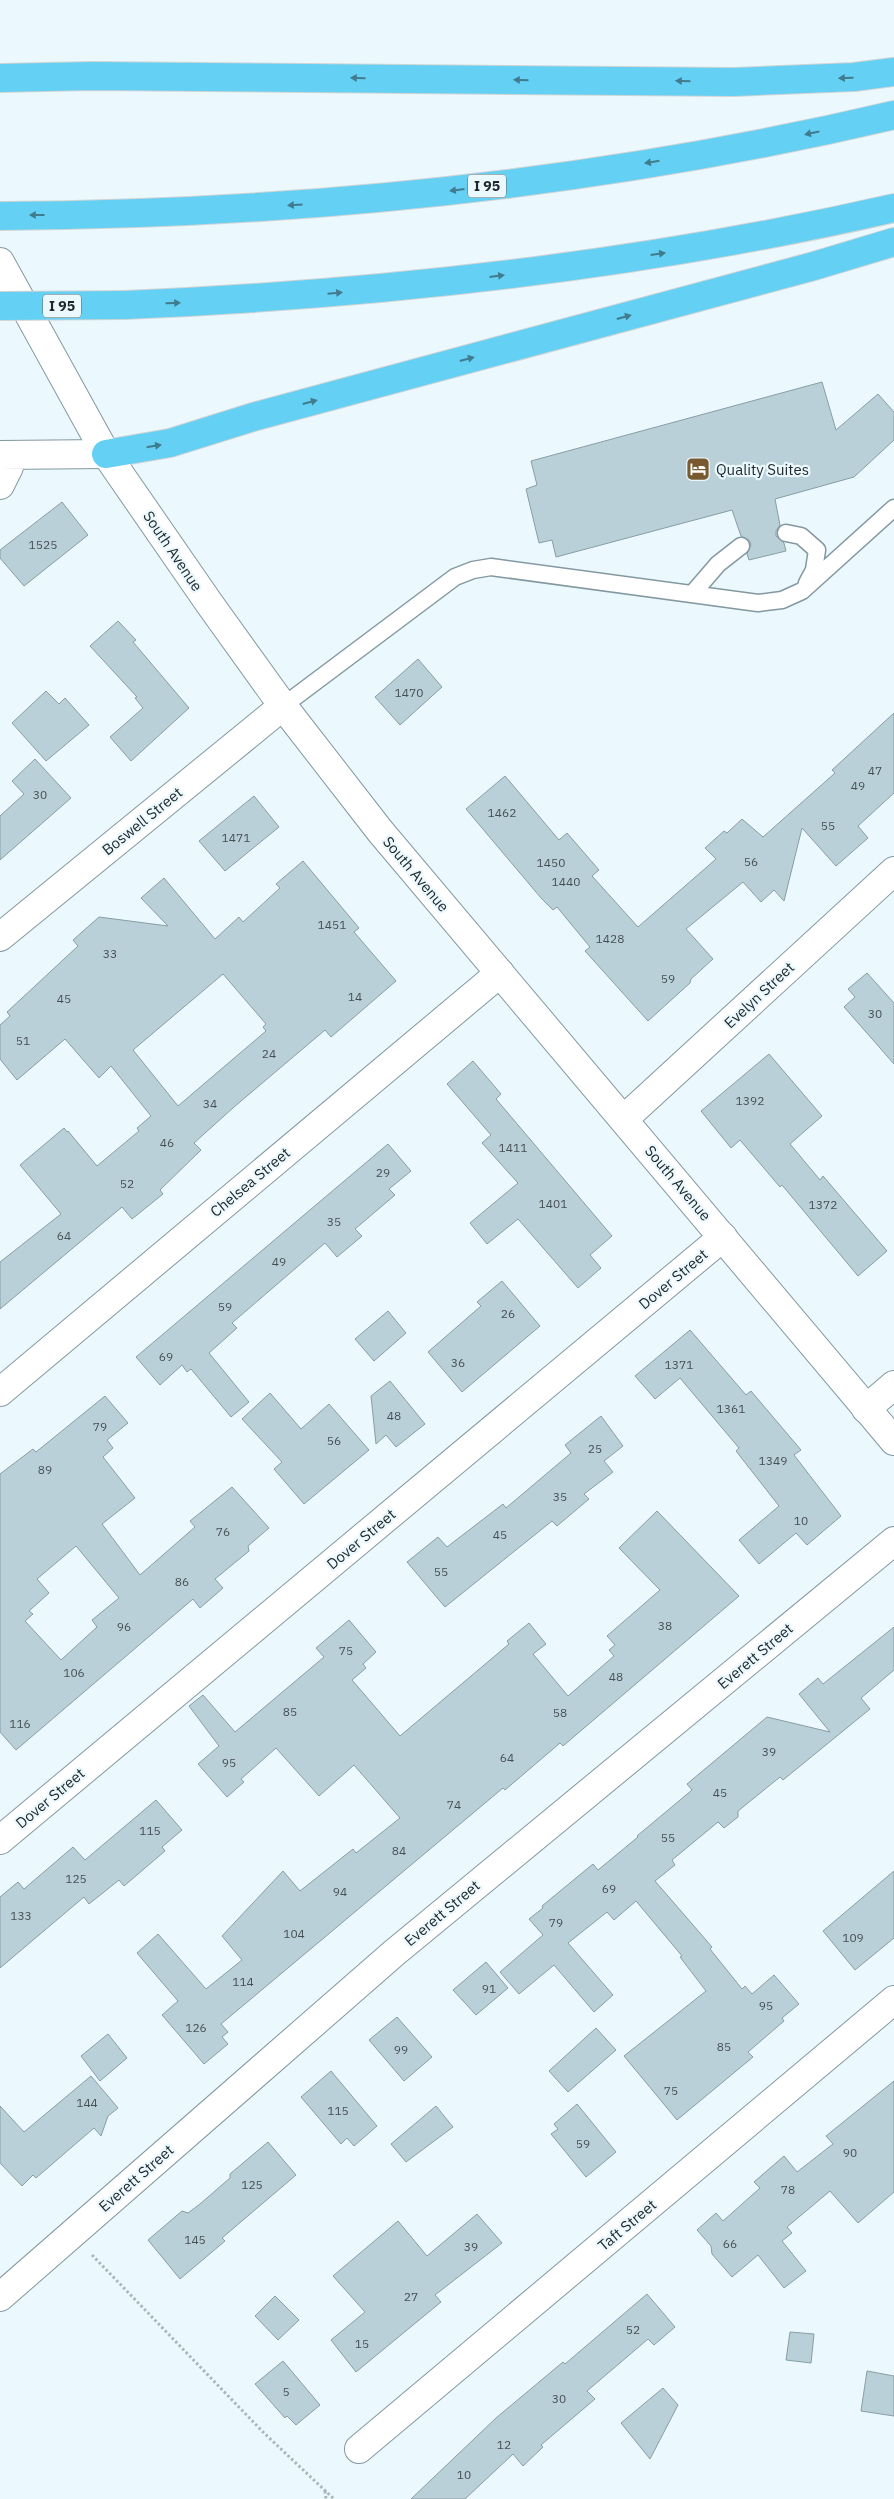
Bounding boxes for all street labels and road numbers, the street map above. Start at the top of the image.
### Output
road number: I 95 [468,175,506,198]
road number: I 95 [43,294,81,318]
street label: South Avenue [139,507,207,595]
street label: Boswell Street [98,783,186,859]
street label: South Avenue [379,832,453,916]
street label: Evelyn Street [720,958,798,1032]
street label: South Avenue [641,1141,715,1225]
street label: Chelsea Street [206,1143,294,1221]
street label: Dover Street [635,1245,711,1313]
street label: Dover Street [323,1505,399,1573]
street label: Everett Street [713,1619,797,1693]
street label: Dover Street [12,1764,88,1832]
street label: Everett Street [400,1876,484,1950]
street label: Everett Street [95,2140,177,2216]
street label: Taft Street [594,2195,660,2255]

